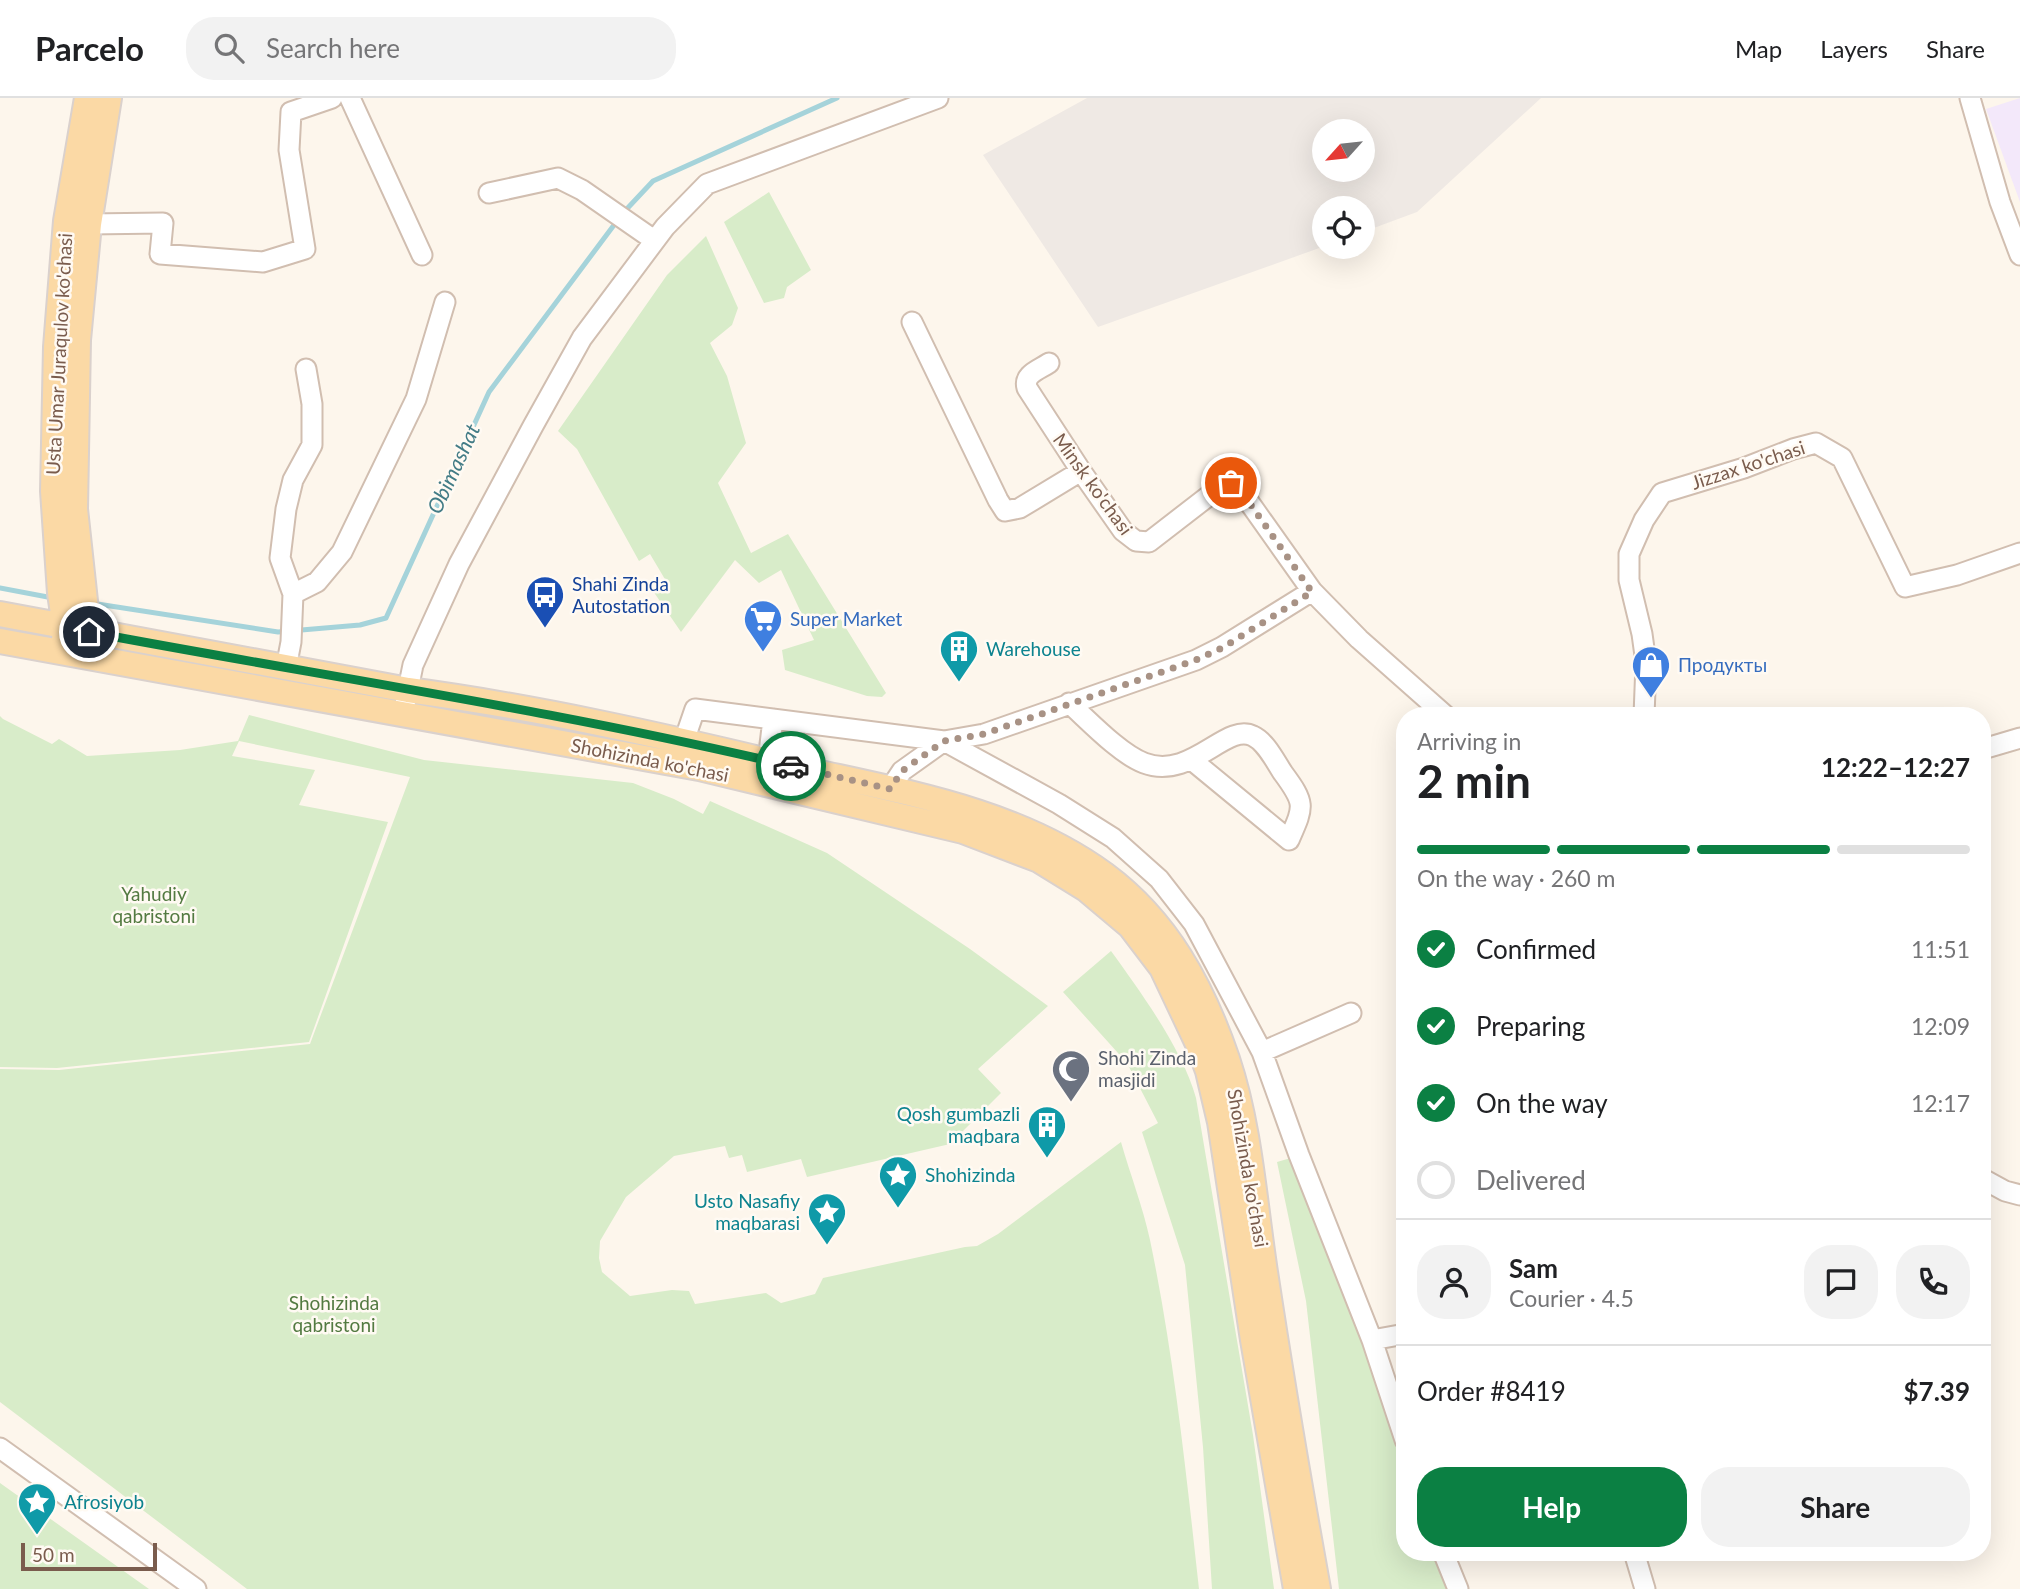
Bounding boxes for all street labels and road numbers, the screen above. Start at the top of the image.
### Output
street label: Usta Umar Juraqulov ko'chasi [41,232,76,476]
street label: Minsk ko'chasi [1049,428,1138,539]
street label: Jizzax ko'chasi [1688,435,1808,494]
street label: Shohizinda ko'chasi [569,733,731,786]
street label: Shohizinda ko'chasi [1223,1087,1274,1249]

